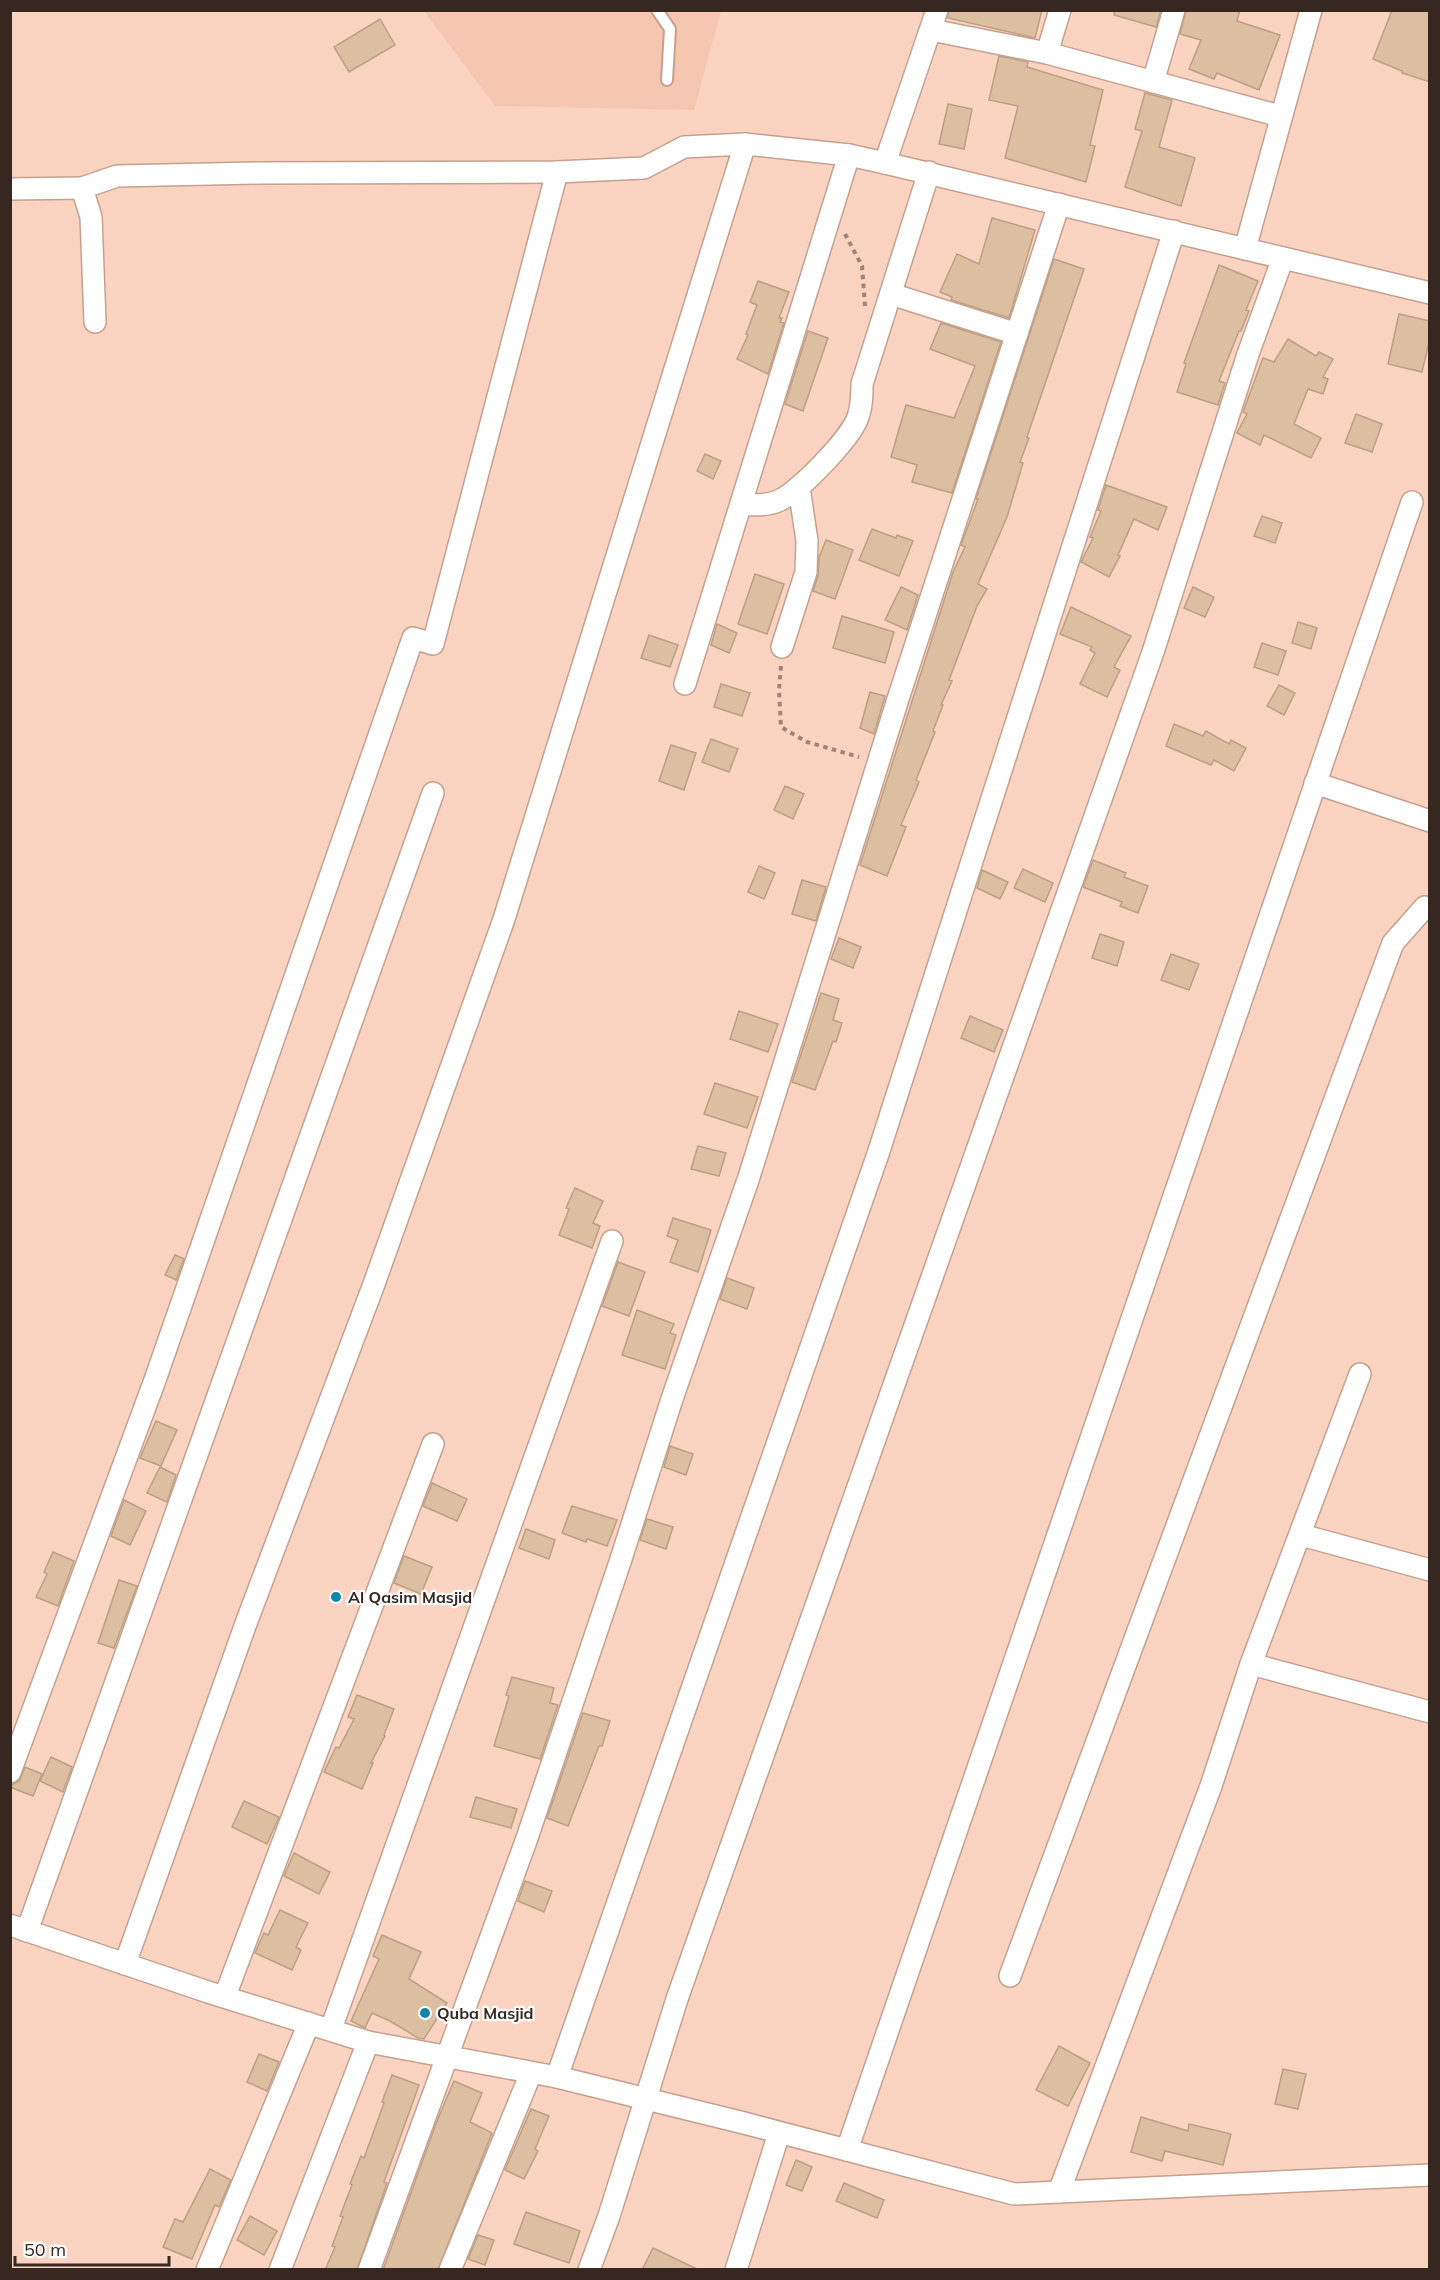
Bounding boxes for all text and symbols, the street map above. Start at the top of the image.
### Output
place label: Al Qasim Masjid [348,1587,472,1607]
marker: Al Qasim Masjid [329,1590,343,1604]
place label: Quba Masjid [437,2003,533,2023]
marker: Quba Masjid [418,2006,432,2020]
scale bar [15,2229,170,2267]
text: 50 m [24,2238,66,2261]

